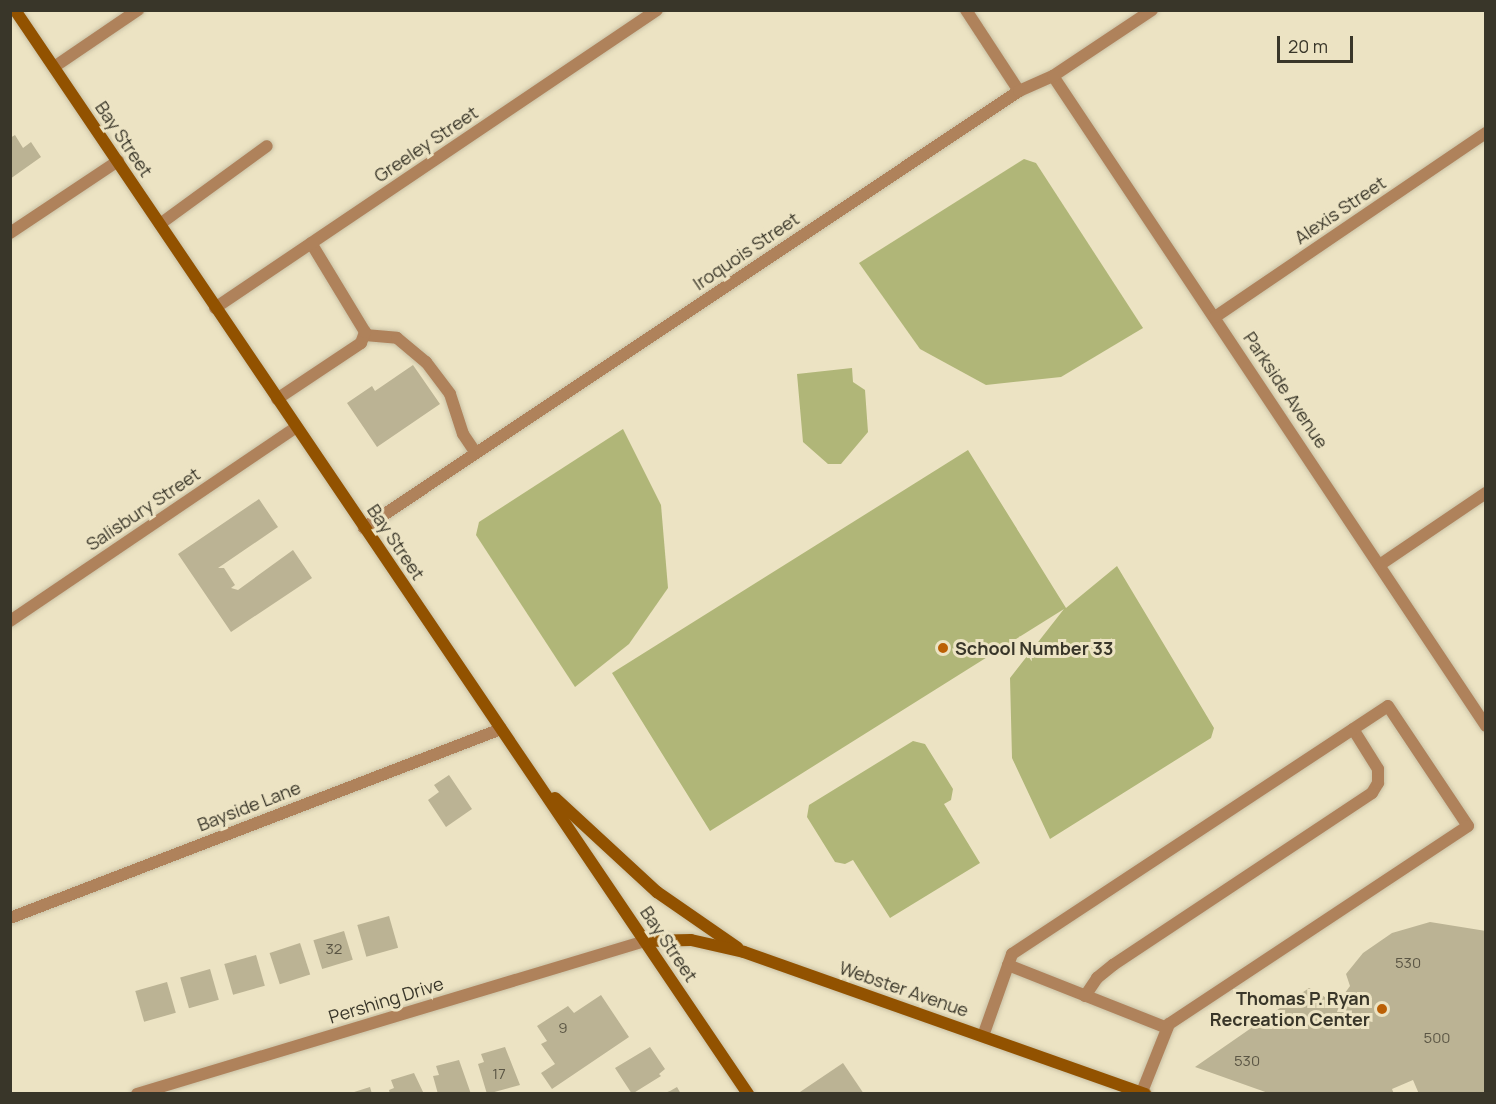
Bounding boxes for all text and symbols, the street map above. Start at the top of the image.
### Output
scale bar [1280,24,1356,62]
text: 20 m [1288,34,1328,58]
street label: Bay Street [91,97,157,181]
street label: Greeley Street [370,101,482,187]
street label: Alexis Street [1290,172,1390,248]
street label: Iroquois Street [689,208,803,294]
street label: Parkside Avenue [1239,328,1333,452]
street label: Salisbury Street [82,463,204,555]
street label: Bay Street [363,500,429,584]
place label: School Number 33 [955,637,1113,659]
marker: School Number 33 [936,641,950,655]
street label: Bayside Lane [194,776,304,836]
street label: Bay Street [636,902,702,986]
house number: 32 [326,940,342,958]
house number: 530 [1395,954,1421,972]
street label: Webster Avenue [836,957,972,1021]
street label: Pershing Drive [326,972,446,1028]
place label: Thomas P. Ryan Recreation Center [1210,988,1370,1030]
marker: Thomas P. Ryan Recreation Center [1375,1002,1389,1016]
house number: 9 [558,1019,568,1037]
house number: 500 [1424,1029,1450,1047]
house number: 530 [1234,1052,1260,1070]
house number: 17 [492,1065,506,1083]

